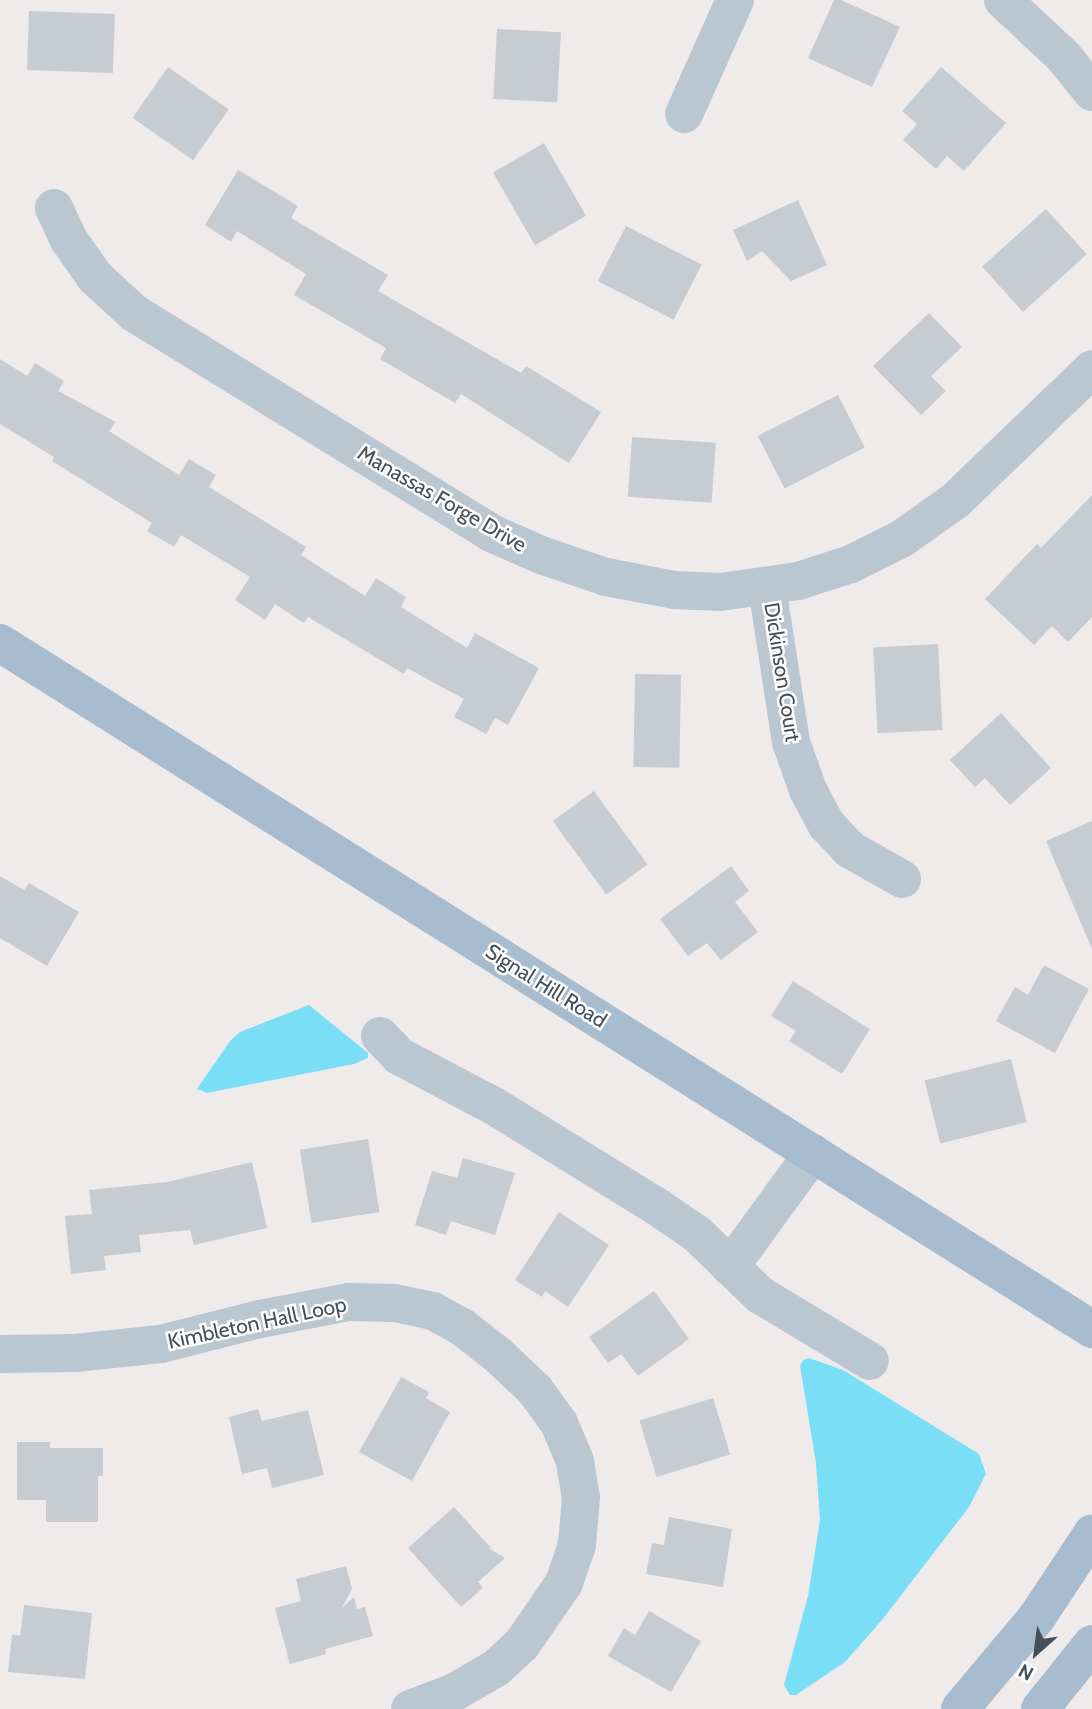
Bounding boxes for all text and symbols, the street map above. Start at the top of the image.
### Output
street label: Manassas Forge Drive [353,440,531,558]
street label: Dickinson Court [759,601,805,743]
street label: Signal Hill Road [481,939,611,1033]
street label: Kimbleton Hall Loop [165,1292,349,1354]
north arrow [1001,1618,1071,1688]
text: N [1015,1659,1037,1685]

